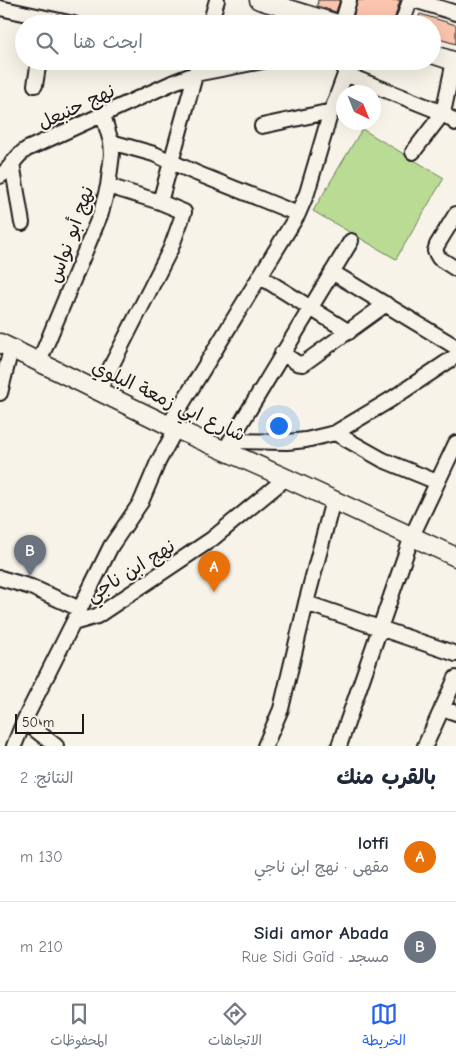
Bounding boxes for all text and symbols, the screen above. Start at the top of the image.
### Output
search box [15,15,441,70]
icon: search [33,29,61,57]
text: ابحث هنا [73,31,143,53]
street label: نهج حنبعل [34,80,119,135]
north arrow [336,85,381,130]
street label: نهج أبو نواس [43,183,100,286]
street label: شارع ابي زمعة البلوي [86,356,249,451]
your location [266,413,292,439]
pin: B [14,535,46,576]
street label: نهج ابن ناجي [82,535,182,611]
pin: A [198,551,230,592]
scale bar [15,711,84,734]
text: 50 m [22,714,54,731]
text: بالقرب منك [336,765,436,789]
text: النتائج: 2 [20,769,74,787]
text: lotfi [358,832,389,854]
text: 130 m [20,848,63,866]
text: A [416,848,424,866]
text: مقهى · نهج ابن ناجي [254,858,389,876]
text: Sidi amor Abada [254,922,389,944]
text: 210 m [20,938,63,956]
text: B [415,938,425,956]
text: مسجد · Rue Sidi Gaïd [242,948,389,966]
tab: المحفوظات [50,1000,108,1053]
tab: الاتجاهات [208,1000,262,1053]
tab: الخريطة [362,1000,406,1053]

